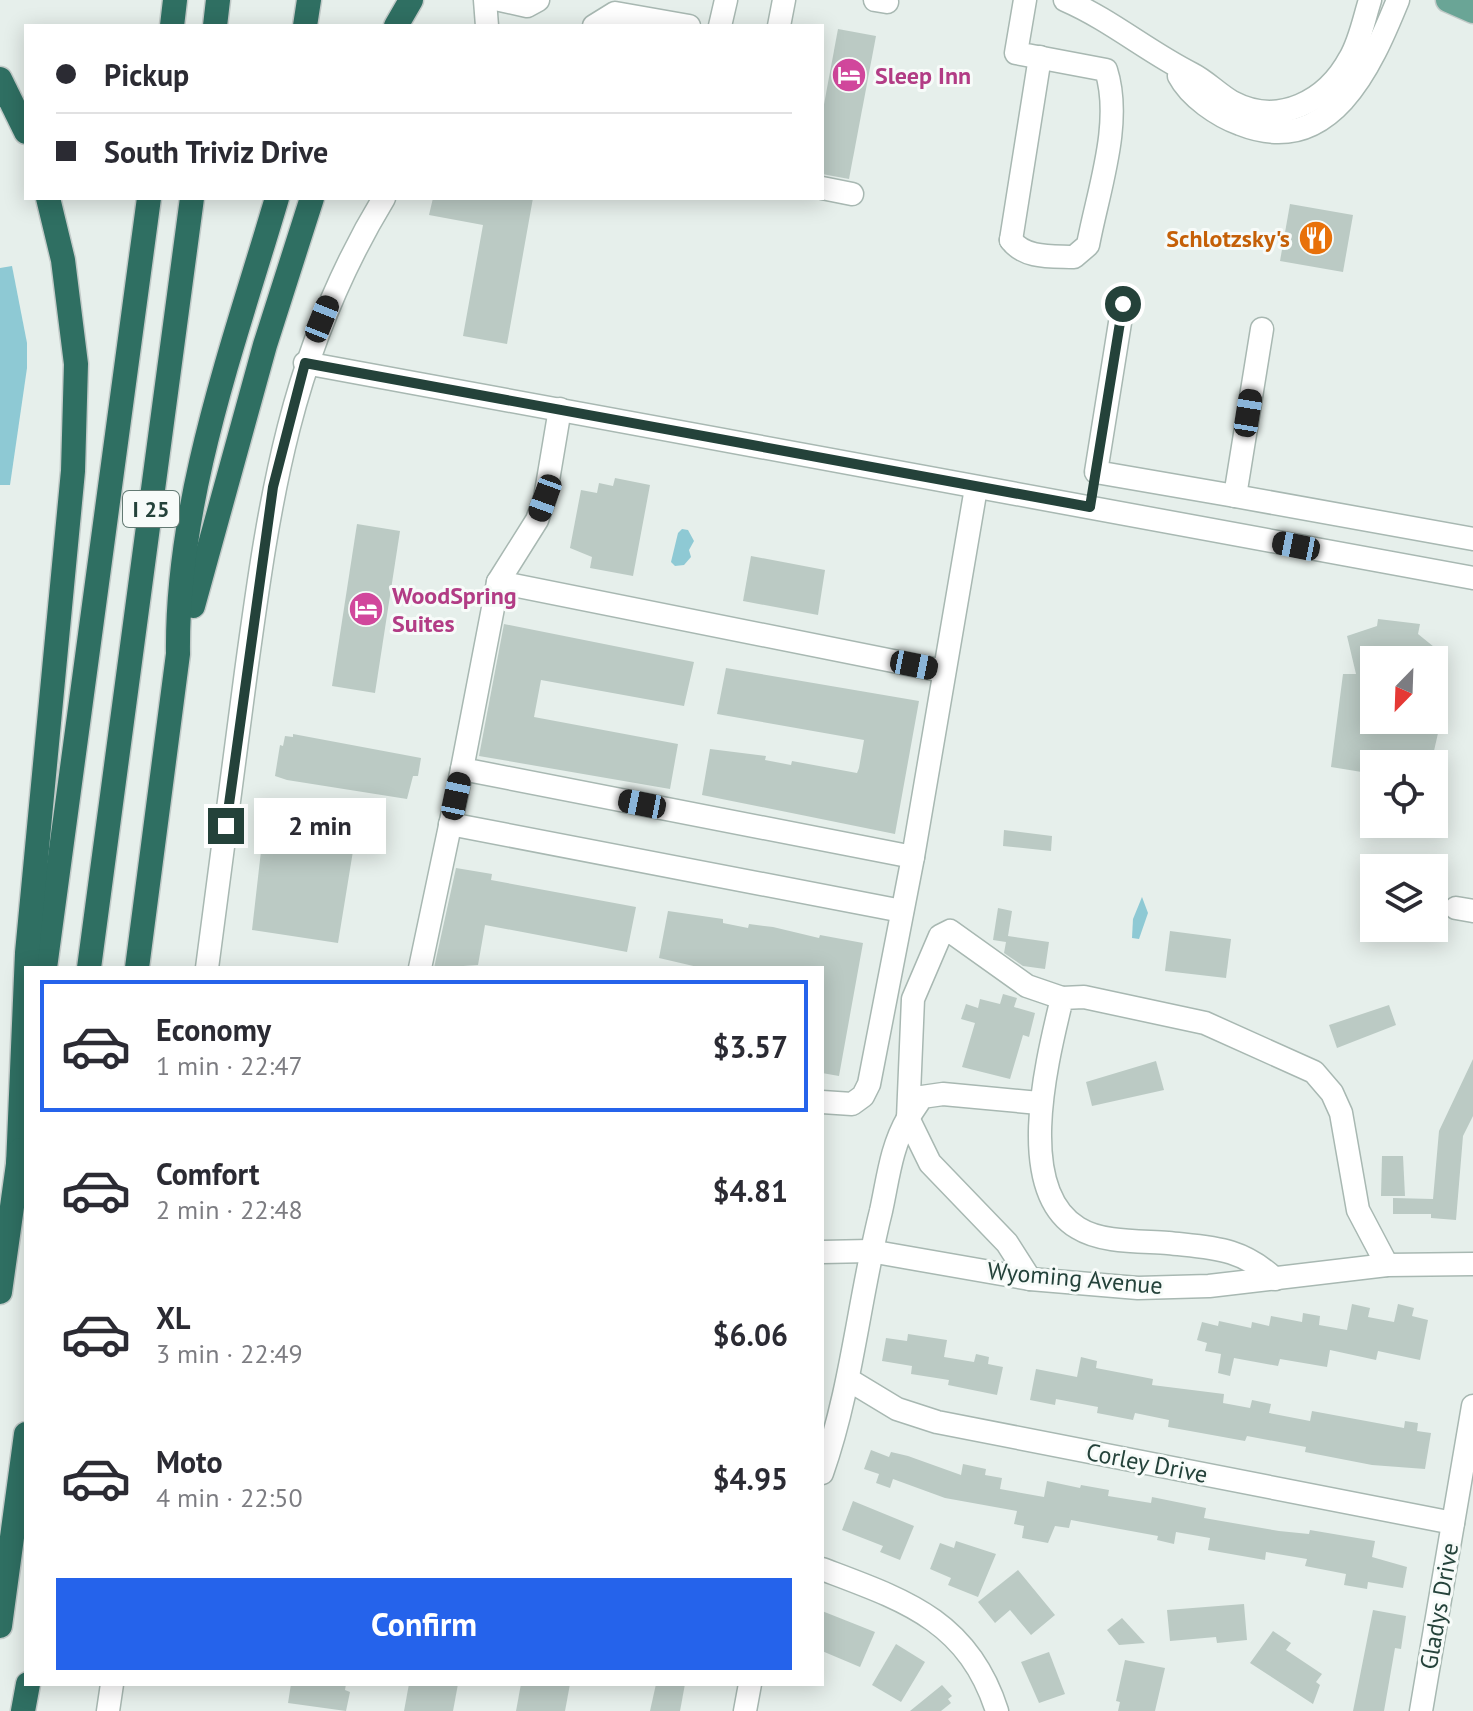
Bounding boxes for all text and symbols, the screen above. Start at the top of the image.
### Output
text: Pickup [104,55,189,94]
hotel icon: Sleep Inn [830,56,868,94]
place label: Sleep Inn [875,60,971,91]
text: South Triviz Drive [104,132,328,171]
restaurant icon: Schlotzsky's [1297,219,1335,257]
place label: Schlotzsky's [1166,223,1290,254]
route start [1105,286,1141,322]
car [302,292,342,346]
car [1232,387,1264,439]
car [526,471,564,525]
road number: I 25 [123,491,179,527]
car [1270,530,1322,562]
place label: WoodSpring Suites [392,580,517,639]
hotel icon: WoodSpring Suites [347,590,385,628]
north arrow [1360,646,1448,734]
map controls [1360,646,1448,942]
car [888,649,940,681]
button: locate [1360,750,1448,838]
car [439,770,473,822]
car [616,788,668,820]
callout: 2 min [254,798,386,854]
route end [208,808,244,844]
text: 2 min [288,809,352,842]
button: layers [1360,854,1448,942]
icon: car [60,1010,132,1082]
text: Economy [156,1010,271,1049]
text: $3.57 [713,1027,788,1066]
text: 1 min · 22:47 [156,1049,303,1082]
icon: car [60,1154,132,1226]
text: Comfort [156,1154,259,1193]
text: $4.81 [713,1171,788,1210]
text: 2 min · 22:48 [156,1193,303,1226]
street label: Wyoming Avenue [986,1255,1164,1301]
icon: car [60,1298,132,1370]
text: XL [156,1298,190,1337]
text: $6.06 [713,1315,788,1354]
text: 3 min · 22:49 [156,1337,303,1370]
street label: Corley Drive [1084,1436,1210,1490]
icon: car [60,1442,132,1514]
text: Moto [156,1442,223,1481]
text: $4.95 [713,1459,788,1498]
text: 4 min · 22:50 [156,1481,303,1514]
street label: Gladys Drive [1413,1540,1465,1672]
button: Confirm [56,1578,792,1670]

